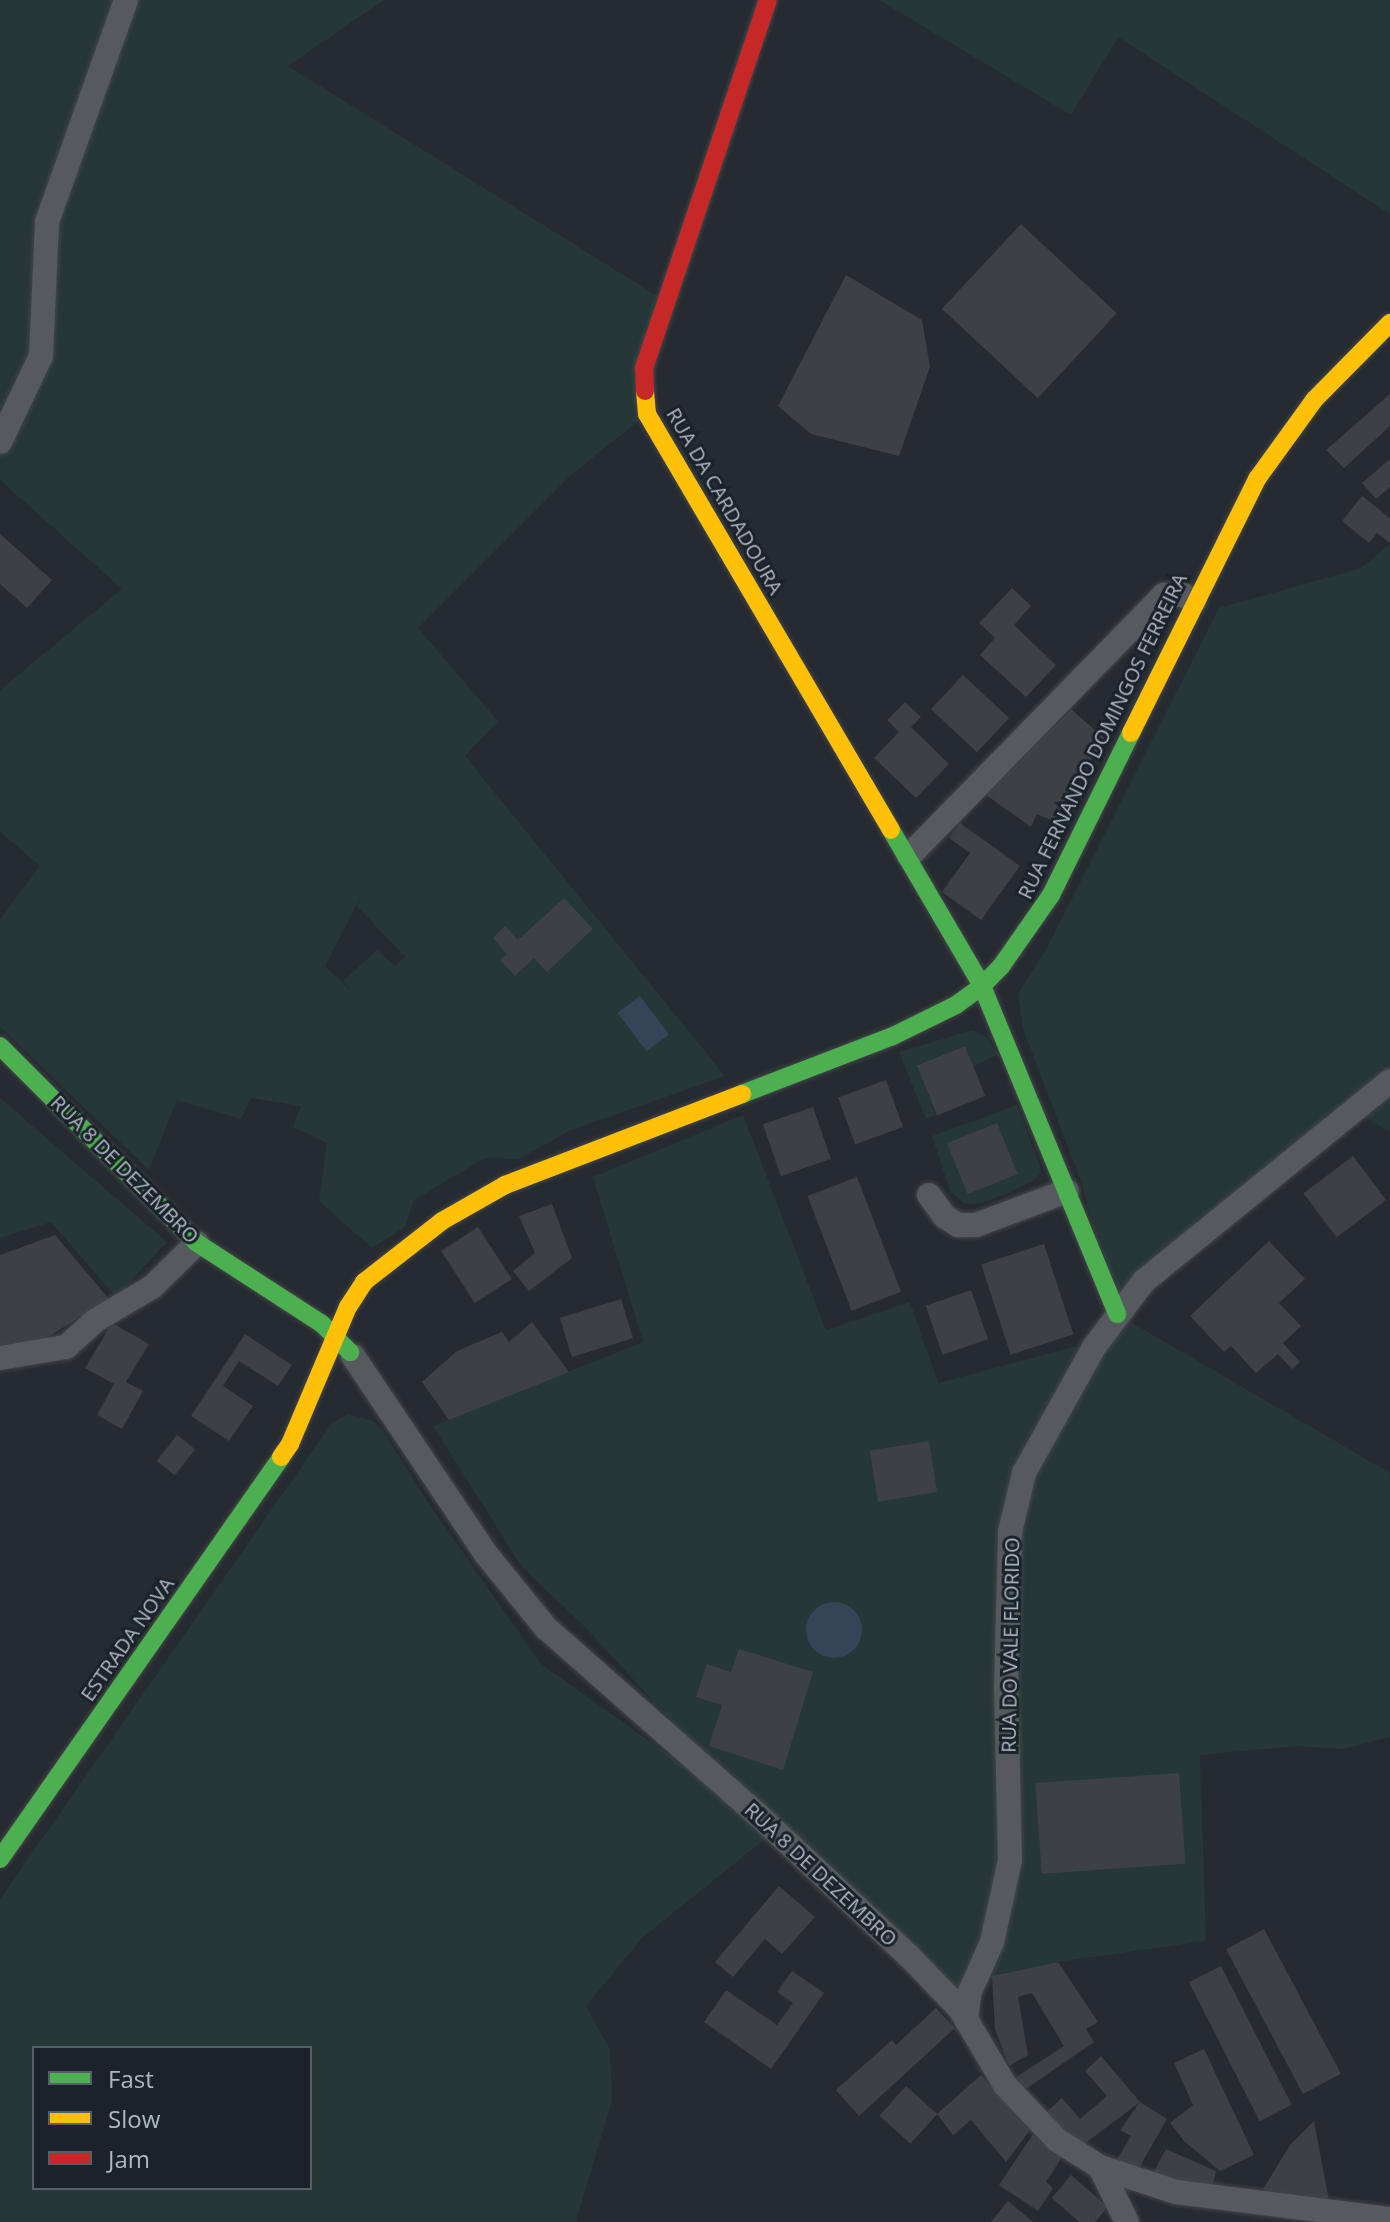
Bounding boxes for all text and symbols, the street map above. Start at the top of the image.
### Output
street label: RUA DA CARDADOURA [662,403,788,599]
street label: RUA FERNANDO DOMINGOS FERREIRA [1012,569,1192,903]
street label: RUA 8 DE DEZEMBRO [46,1090,204,1248]
street label: RUA DO VALE FLORIDO [996,1537,1024,1753]
street label: ESTRADA NOVA [75,1572,179,1706]
street label: RUA 8 DE DEZEMBRO [740,1797,902,1951]
legend [32,2046,312,2190]
text: Fast [108,2062,154,2095]
text: Slow [108,2102,160,2135]
text: Jam [108,2142,150,2175]

